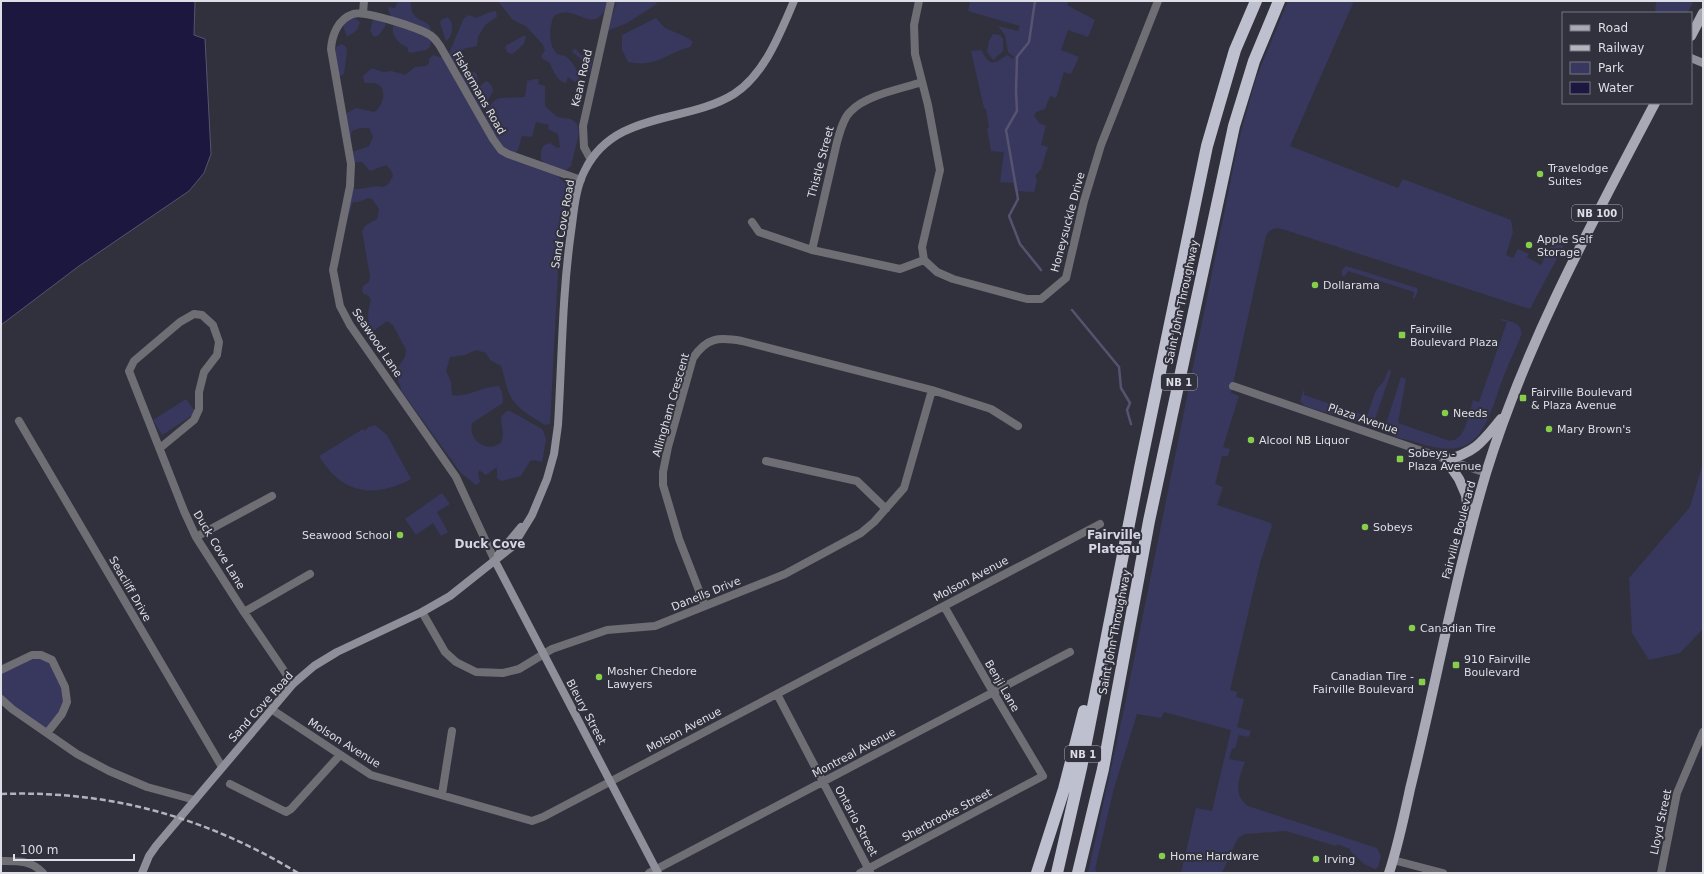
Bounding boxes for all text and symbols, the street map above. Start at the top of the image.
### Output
legend [1562,12,1692,104]
text: Road [1598,21,1628,35]
text: Railway [1598,41,1644,55]
street label: Kean Road [569,48,595,108]
street label: Fishermans Road [450,49,508,137]
text: Park [1598,61,1624,75]
text: Water [1598,81,1634,95]
street label: Thistle Street [805,124,837,200]
place label: Travelodge Suites [1547,162,1608,188]
marker: Travelodge Suites [1535,169,1545,179]
street label: Honeysuckle Drive [1048,170,1088,273]
street label: Sand Cove Road [549,179,577,269]
road number: NB 100 [1572,205,1622,221]
place label: Apple Self Storage [1537,233,1594,259]
street label: Saint John Throughway [1162,238,1202,365]
marker: Apple Self Storage [1524,240,1534,250]
place label: Dollarama [1323,279,1380,292]
marker: Dollarama [1310,280,1320,290]
street label: Seawood Lane [349,306,405,380]
place label: Fairville Boulevard Plaza [1410,323,1498,349]
marker: Fairville Boulevard Plaza [1397,330,1407,340]
street label: Allingham Crescent [650,351,692,458]
road number: NB 1 [1161,374,1197,390]
place label: Fairville Boulevard & Plaza Avenue [1531,386,1632,412]
marker: Fairville Boulevard & Plaza Avenue [1518,393,1528,403]
street label: Plaza Avenue [1326,401,1400,437]
place label: Needs [1453,407,1488,420]
marker: Needs [1440,408,1450,418]
place label: Mary Brown's [1557,423,1631,436]
marker: Mary Brown's [1544,424,1554,434]
place label: Alcool NB Liquor [1259,434,1350,447]
marker: Alcool NB Liquor [1246,435,1256,445]
place label: Sobeys - Plaza Avenue [1408,447,1482,473]
marker: Sobeys - Plaza Avenue [1395,454,1405,464]
street label: Fairville Boulevard [1440,479,1478,581]
street label: Duck Cove Lane [190,508,248,592]
place label: Sobeys [1373,521,1413,534]
marker: Sobeys [1360,522,1370,532]
district label: Fairville Plateau [1087,528,1141,556]
place label: Seawood School [302,529,392,542]
marker: Seawood School [395,530,405,540]
district label: Duck Cove [455,537,525,551]
street label: Seacliff Drive [106,554,154,624]
street label: Molson Avenue [931,554,1011,604]
street label: Saint John Throughway [1097,568,1134,696]
street label: Danells Drive [669,574,743,614]
place label: Canadian Tire [1420,622,1496,635]
marker: Canadian Tire [1407,623,1417,633]
place label: 910 Fairville Boulevard [1464,653,1531,679]
street label: Benji Lane [982,658,1022,714]
marker: 910 Fairville Boulevard [1451,660,1461,670]
place label: Mosher Chedore Lawyers [607,665,697,691]
street label: Sand Cove Road [226,669,296,745]
place label: Canadian Tire - Fairville Boulevard [1313,670,1414,696]
marker: Mosher Chedore Lawyers [594,672,604,682]
street label: Bleury Street [563,677,609,748]
marker: Canadian Tire - Fairville Boulevard [1417,677,1427,687]
street label: Molson Avenue [644,705,724,755]
street label: Molson Avenue [305,715,383,771]
street label: Montreal Avenue [810,725,898,781]
road number: NB 1 [1065,746,1101,762]
street label: Ontario Street [832,784,880,859]
street label: Sherbrooke Street [900,786,995,844]
street label: Lloyd Street [1648,788,1674,856]
scale bar [14,836,134,862]
text: 100 m [20,843,58,857]
place label: Home Hardware [1170,850,1259,863]
marker: Home Hardware [1157,851,1167,861]
place label: Irving [1324,853,1355,866]
marker: Irving [1311,854,1321,864]

